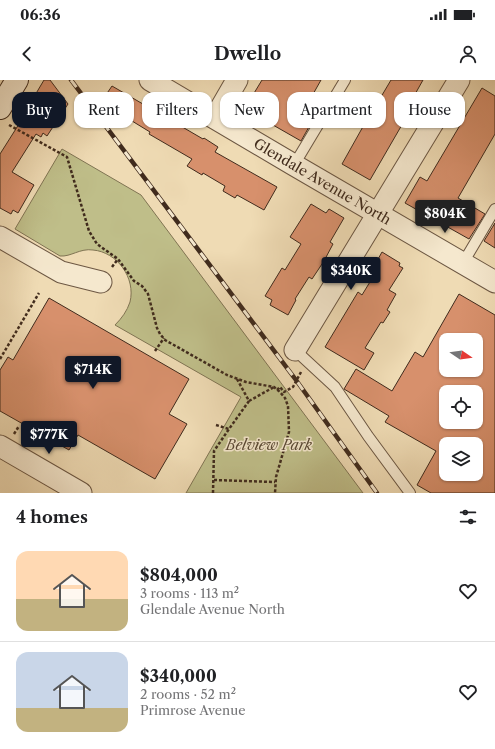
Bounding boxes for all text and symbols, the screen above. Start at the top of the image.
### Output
text: 06:36 [20,5,60,24]
icon: back [16,43,38,65]
text: Dwello [214,43,281,65]
icon: person [457,43,479,65]
chip: Buy [12,92,66,128]
chip: Rent [74,92,134,128]
chip: Filters [142,92,212,128]
chip: New [220,92,279,128]
chip: Apartment [287,92,386,128]
chip: House [394,92,465,128]
street label: Glendale Avenue North [250,134,395,229]
pin: $804K [417,200,473,234]
text: $804K [424,205,466,221]
pin: $340K [323,257,379,291]
text: $340K [331,262,371,278]
north arrow [439,333,483,377]
map controls [439,333,483,481]
pin: $714K [65,356,121,390]
text: $714K [74,361,112,377]
button: locate [439,385,483,429]
pin: $777K [21,421,77,455]
text: $777K [30,426,68,442]
park label: Belview Park [225,436,313,454]
button: layers [439,437,483,481]
icon: filters [457,506,479,528]
text: 4 homes [16,507,88,527]
text: $804,000 [140,565,218,585]
icon: home [48,567,96,615]
icon: heart [457,580,479,602]
text: 3 rooms · 113 m² [140,585,239,601]
text: Glendale Avenue North [140,601,285,617]
text: $340,000 [140,666,217,686]
icon: home [48,668,96,716]
icon: heart [457,681,479,703]
text: 2 rooms · 52 m² [140,686,236,702]
text: Primrose Avenue [140,702,246,718]

